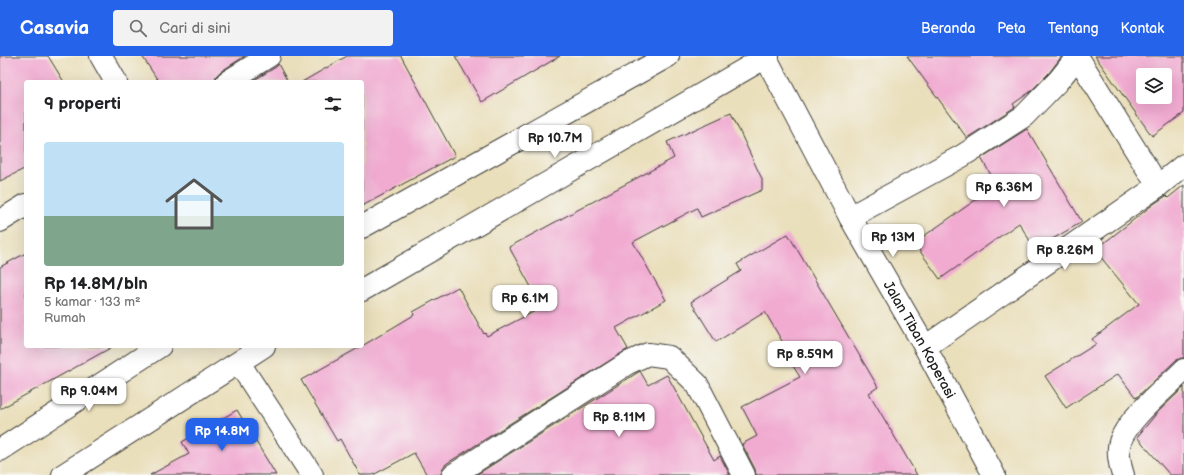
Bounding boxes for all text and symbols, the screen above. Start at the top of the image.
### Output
search box [113,10,393,46]
text: Casavia [20,17,89,40]
icon: search [127,17,149,39]
text: Cari di sini [159,19,230,38]
text: Beranda [921,20,975,37]
text: Peta [997,20,1026,37]
text: Tentang [1048,20,1099,37]
text: Kontak [1121,20,1164,37]
map controls [1136,68,1172,104]
button: layers [1136,68,1172,104]
icon: filters [322,93,344,115]
text: 9 properti [44,94,121,114]
pin: Rp 10.7M [514,125,596,159]
text: Rp 10.7M [528,130,582,146]
icon: home [158,168,230,240]
pin: Rp 6.36M [963,174,1045,208]
text: Rp 6.36M [975,179,1033,195]
pin: Rp 13M [860,224,926,258]
text: Rp 13M [871,229,915,245]
pin: Rp 8.26M [1024,237,1106,271]
text: Rp 8.26M [1036,242,1094,258]
text: Rp 14.8M/bln [44,274,148,294]
street label: Jalan Tiban Koperasi [880,278,959,401]
pin: Rp 6.1M [488,285,562,319]
text: Rp 6.1M [501,290,549,306]
text: 5 kamar · 133 m² [44,294,141,310]
text: Rumah [44,310,86,326]
pin: Rp 8.59M [764,341,846,375]
text: Rp 8.59M [777,346,833,362]
pin: Rp 9.04M [48,378,130,412]
text: Rp 9.04M [60,383,118,399]
pin: Rp 8.11M [578,404,660,438]
text: Rp 8.11M [593,409,645,425]
pin: Rp 14.8M [181,418,263,452]
text: Rp 14.8M [195,423,249,439]

